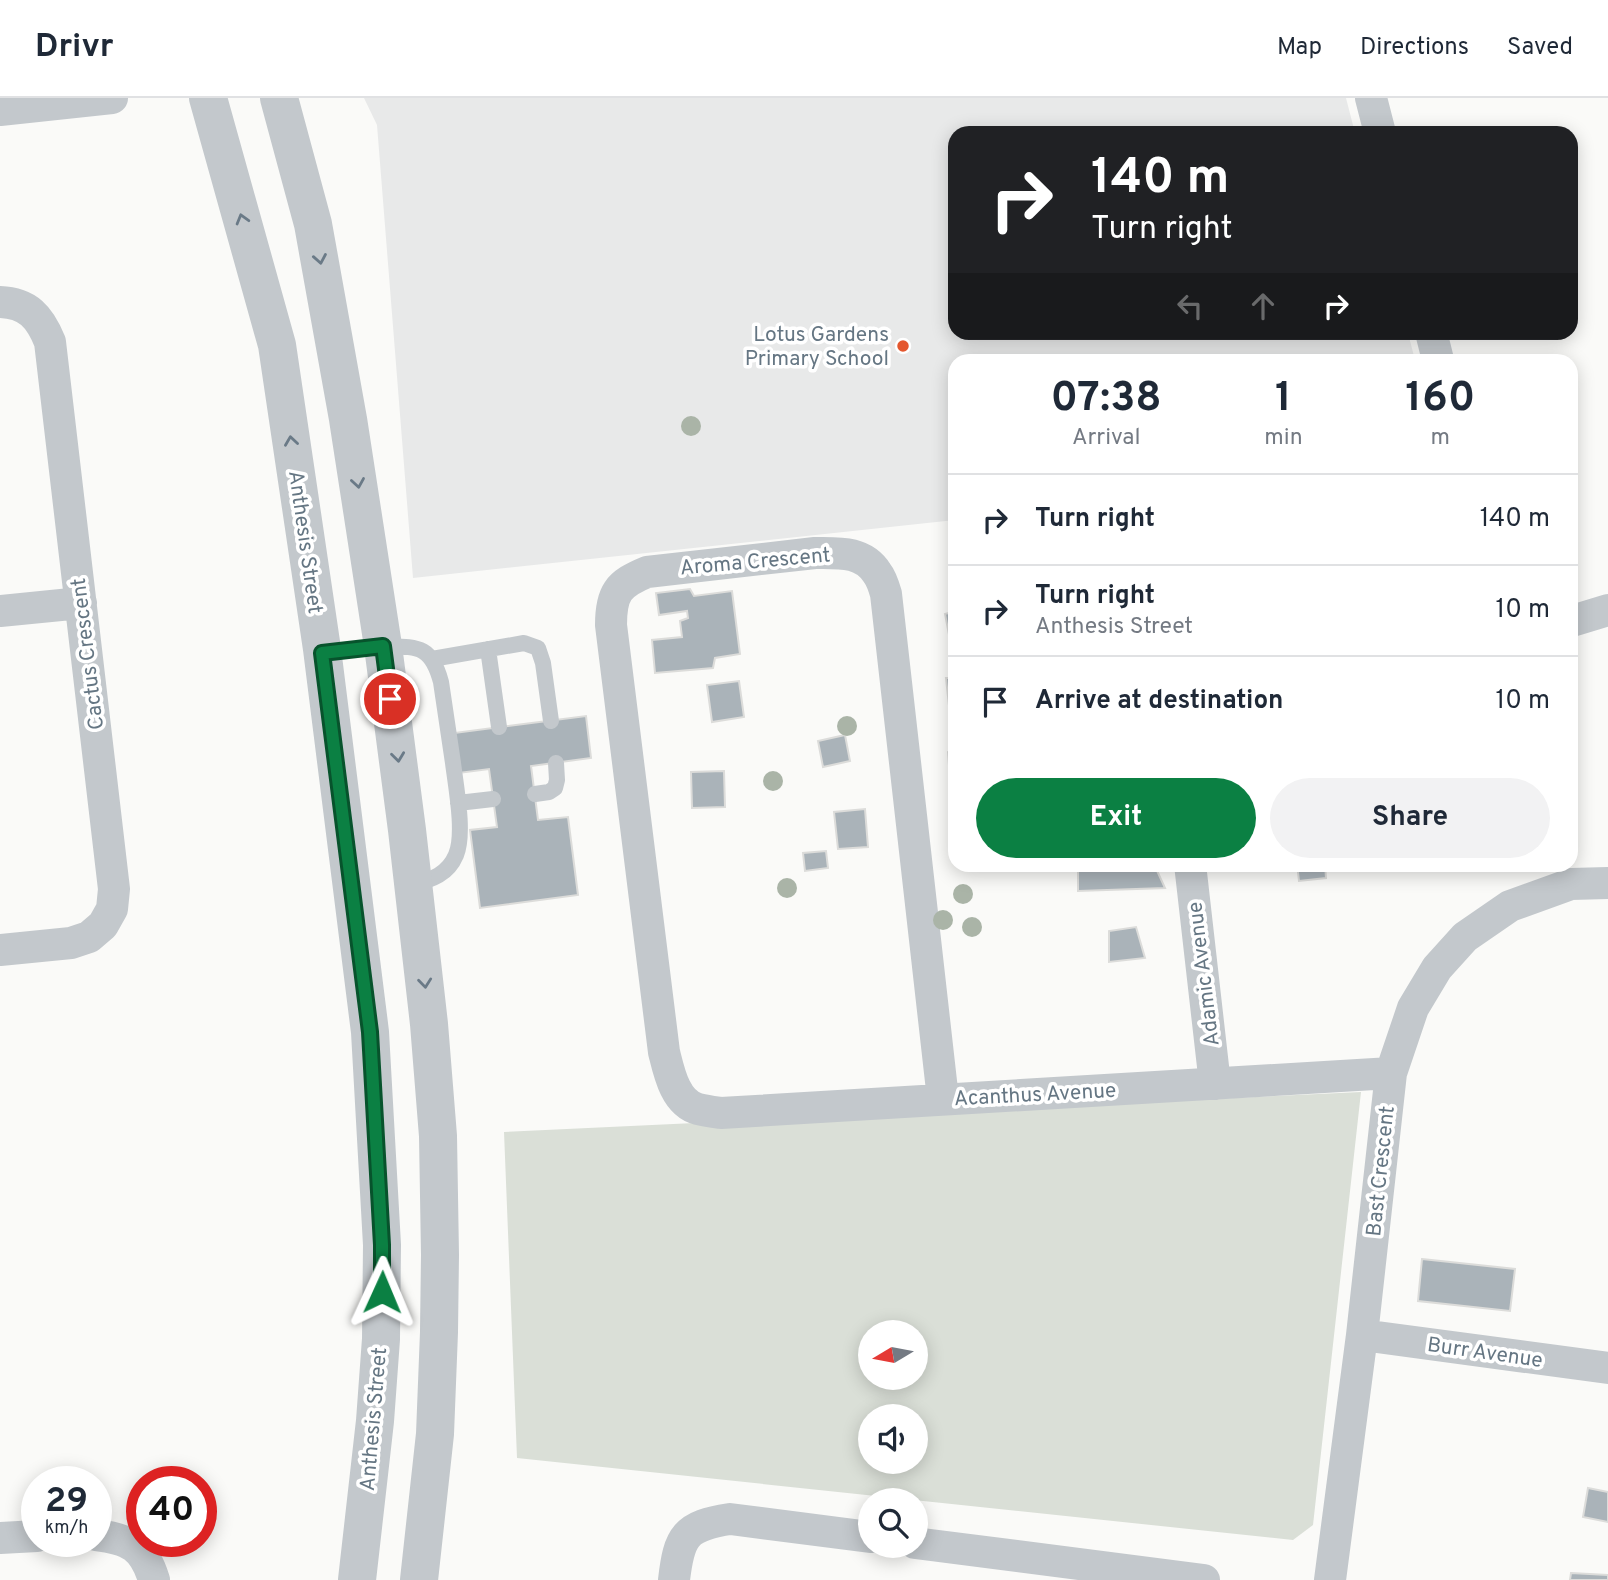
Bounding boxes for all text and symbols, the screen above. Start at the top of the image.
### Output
text: Drivr [35,27,114,69]
text: Map [1277,33,1322,63]
text: Directions [1360,33,1469,63]
text: Saved [1507,33,1573,63]
text: 140 m [1091,149,1230,211]
icon: right [976,154,1067,245]
text: Turn right [1091,210,1233,250]
one-way arrow [236,213,250,225]
one-way arrow [312,253,327,265]
icon: left [1171,287,1209,325]
icon: ahead [1244,287,1282,325]
icon: right [1317,287,1355,325]
place label: Lotus Gardens Primary School [745,322,889,373]
marker: Lotus Gardens Primary School [895,338,911,354]
text: 07:38 [1051,373,1162,426]
text: 1 [1275,373,1292,426]
text: 160 [1405,373,1475,426]
text: Arrival [1072,424,1140,453]
text: min [1264,424,1303,453]
text: m [1431,424,1450,453]
one-way arrow [284,435,299,446]
street label: Anthesis Street [281,469,328,616]
one-way arrow [350,477,365,489]
icon: right [976,501,1014,539]
text: Turn right [1035,503,1155,536]
text: 140 m [1480,503,1550,536]
street label: Aroma Crescent [679,542,832,583]
street label: Cactus Crescent [66,576,111,731]
text: Turn right [1035,580,1155,613]
icon: right [976,592,1014,630]
text: 10 m [1495,594,1550,627]
text: Anthesis Street [1035,613,1193,642]
pin [360,669,420,729]
icon: arrive [371,680,409,718]
icon: arrive [976,683,1014,721]
text: Arrive at destination [1035,685,1283,718]
text: 10 m [1495,685,1550,718]
one-way arrow [390,751,405,763]
button: Exit [976,778,1256,858]
button: Share [1270,778,1550,858]
street label: Adamic Avenue [1182,900,1227,1047]
one-way arrow [417,977,432,989]
street label: Acanthus Avenue [953,1078,1117,1113]
street label: Bast Crescent [1361,1105,1402,1238]
position arrow [345,1255,419,1329]
north arrow [858,1320,928,1390]
map controls [858,1320,928,1558]
street label: Burr Avenue [1425,1332,1544,1375]
street label: Anthesis Street [355,1346,394,1492]
button: sound [858,1404,928,1474]
speed limit sign: 40 [126,1466,217,1557]
text: 29 [45,1480,88,1524]
button: search [858,1488,928,1558]
text: km/h [45,1517,88,1540]

